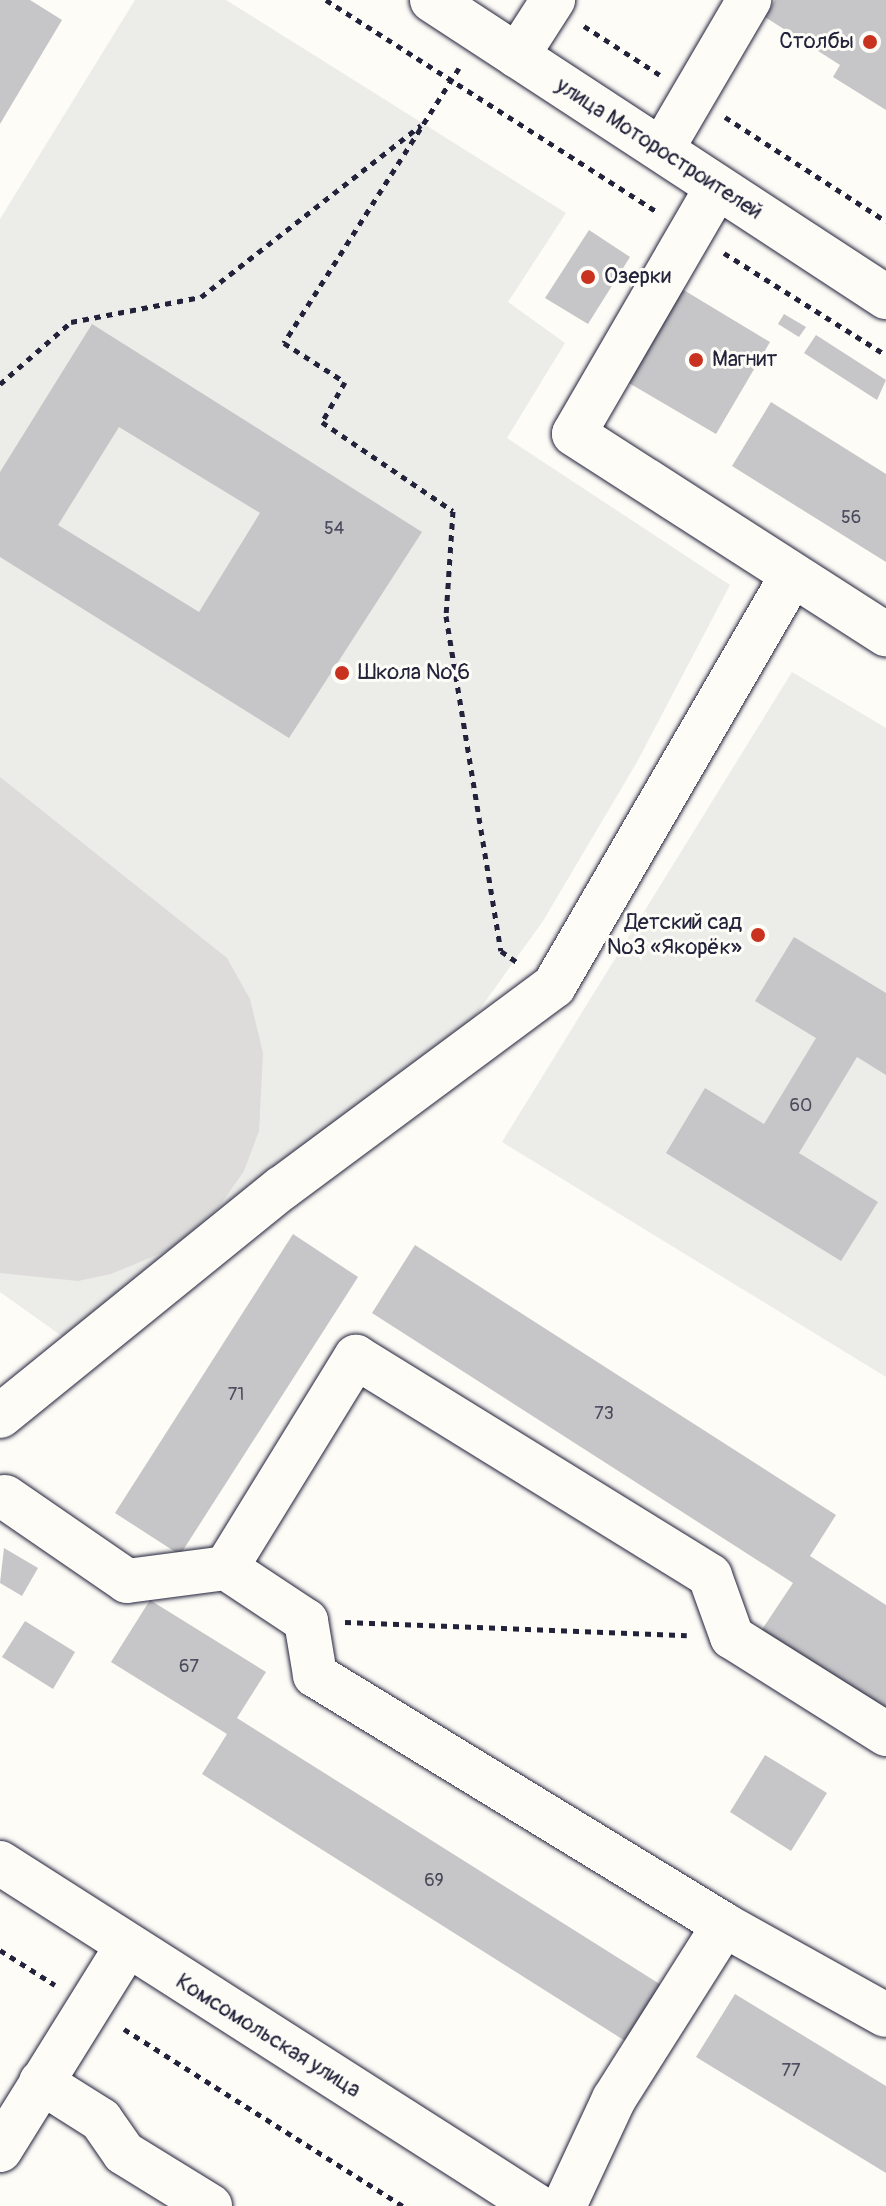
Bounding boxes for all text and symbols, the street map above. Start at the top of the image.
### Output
place label: Столбы [779,29,854,55]
marker: Столбы [861,33,879,51]
street label: улица Моторостроителей [551,72,767,226]
place label: Озерки [604,264,671,290]
marker: Озерки [579,268,597,286]
place label: Магнит [712,347,777,373]
marker: Магнит [687,351,705,369]
house number: 56 [841,507,861,529]
house number: 54 [324,518,344,540]
place label: Школа № 6 [358,660,470,686]
marker: Школа № 6 [333,664,351,682]
place label: Детский сад №3 «Якорёк» [607,909,742,960]
marker: Детский сад №3 «Якорёк» [749,926,767,944]
house number: 60 [790,1095,812,1117]
house number: 71 [228,1384,244,1406]
house number: 73 [594,1403,614,1425]
house number: 67 [179,1656,199,1678]
house number: 69 [424,1870,444,1892]
street label: Комсомольская улица [171,1968,365,2104]
house number: 77 [781,2060,801,2082]

